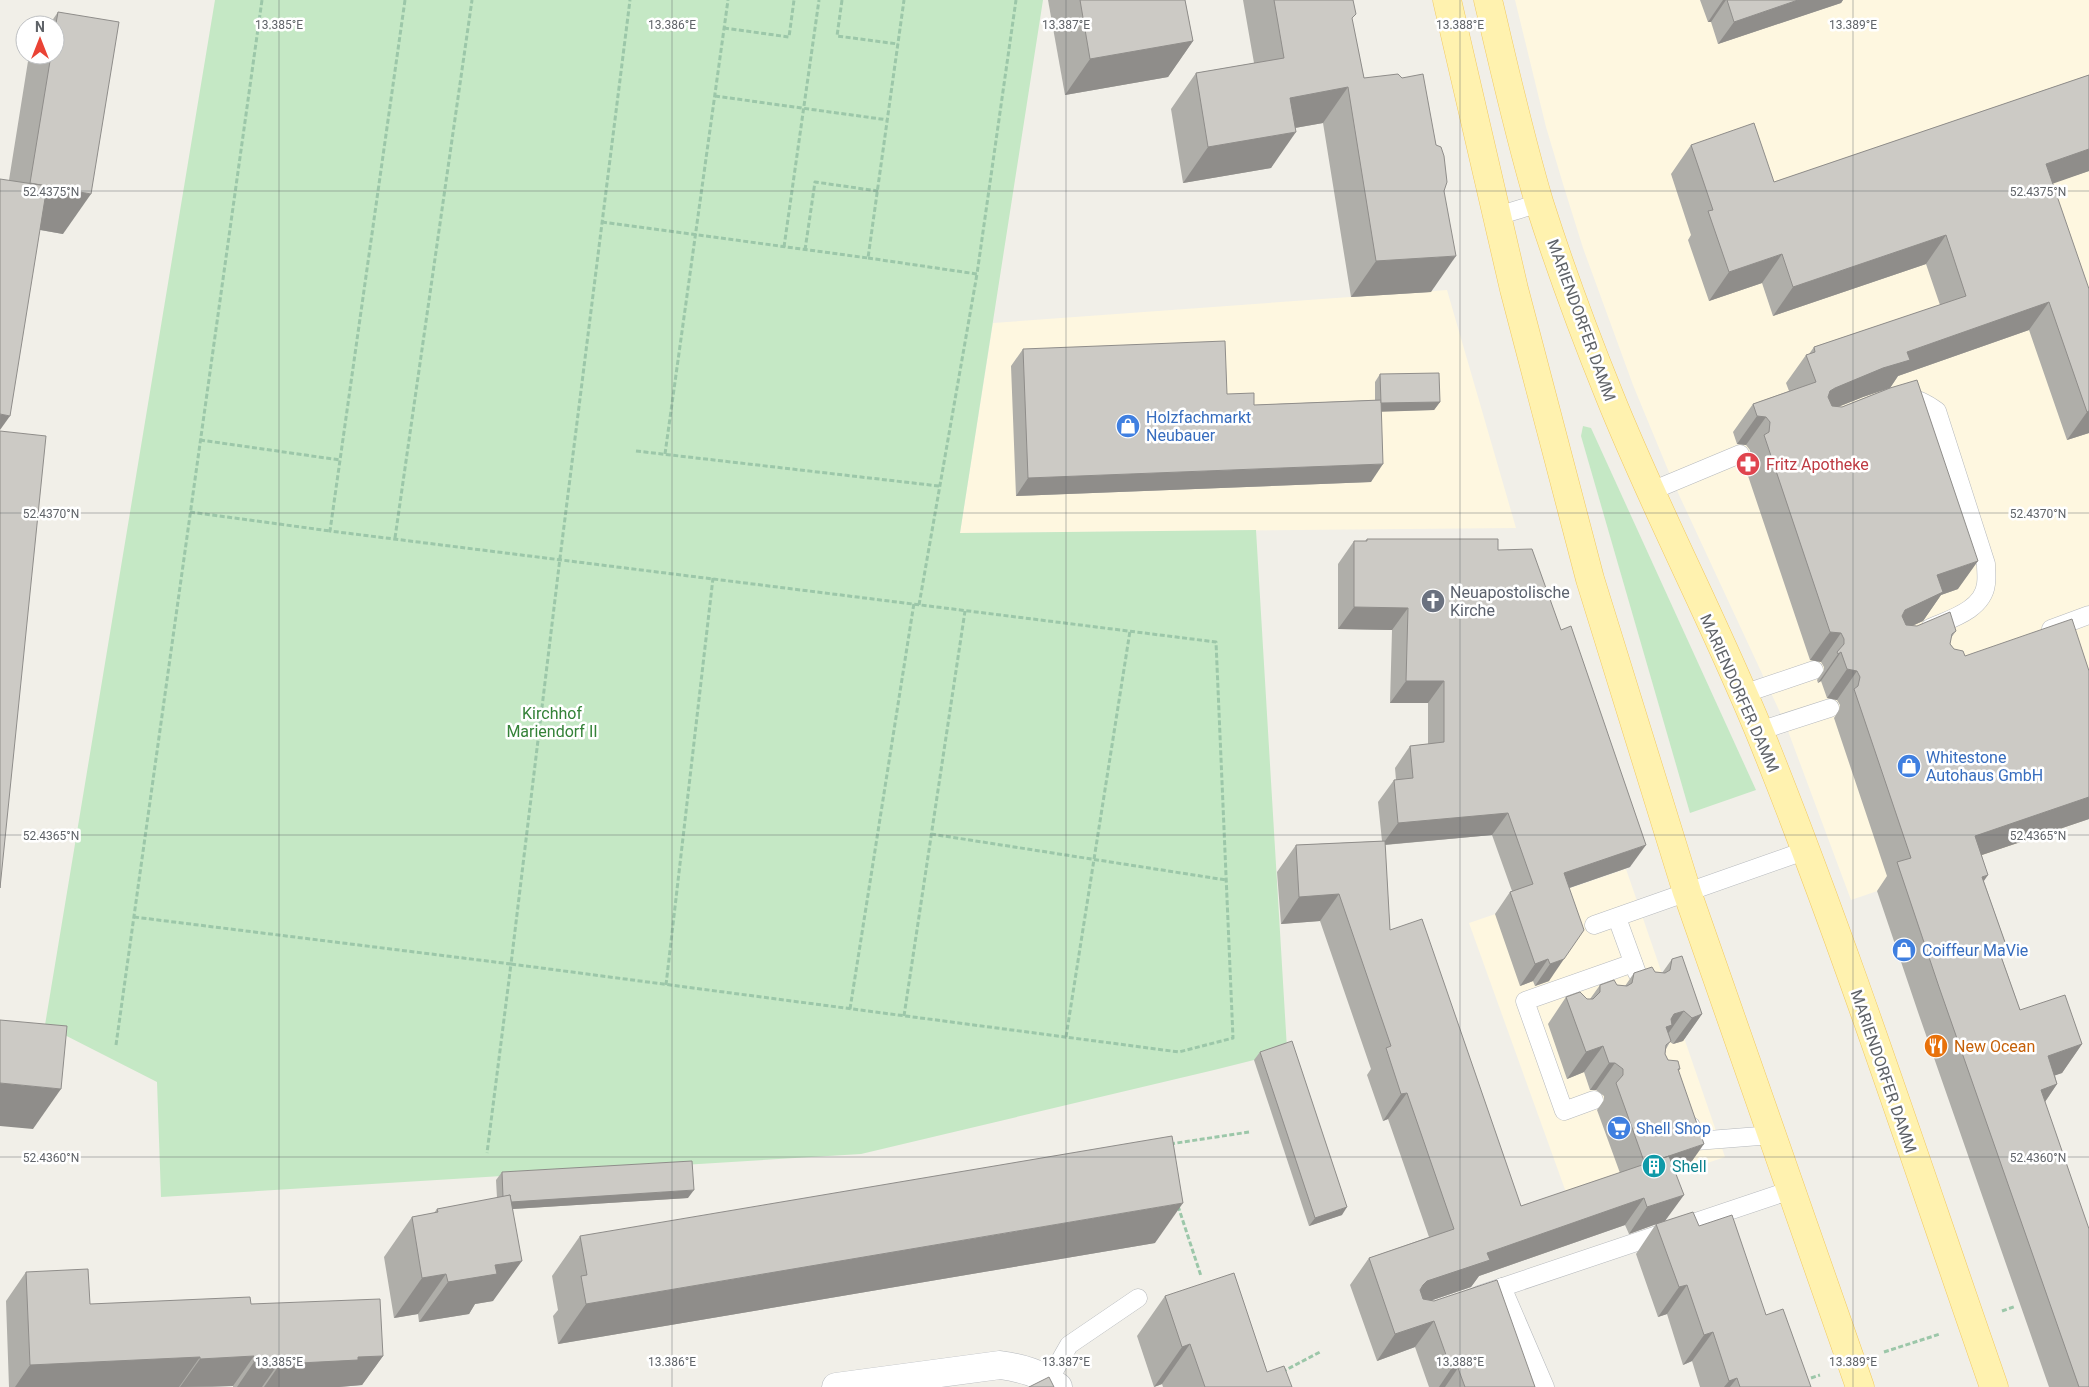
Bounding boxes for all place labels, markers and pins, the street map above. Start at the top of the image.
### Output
place label: Holzfachmarkt Neubauer [1146,408,1251,445]
shop icon: Holzfachmarkt Neubauer [1115,413,1141,439]
pharmacy icon: Fritz Apotheke [1735,451,1761,477]
place label: Fritz Apotheke [1766,455,1869,474]
place label: Neuapostolische Kirche [1450,583,1570,620]
church icon: Neuapostolische Kirche [1420,588,1446,614]
place label: Whitestone Autohaus GmbH [1926,748,2043,785]
shop icon: Whitestone Autohaus GmbH [1896,753,1922,779]
shop icon: Coiffeur MaVie [1891,937,1917,963]
place label: Coiffeur MaVie [1922,941,2028,960]
restaurant icon: New Ocean [1923,1033,1949,1059]
place label: New Ocean [1954,1037,2035,1056]
supermarket icon: Shell Shop [1606,1115,1632,1141]
place label: Shell Shop [1636,1119,1711,1138]
building icon: Shell [1641,1153,1667,1179]
place label: Shell [1672,1157,1707,1176]

